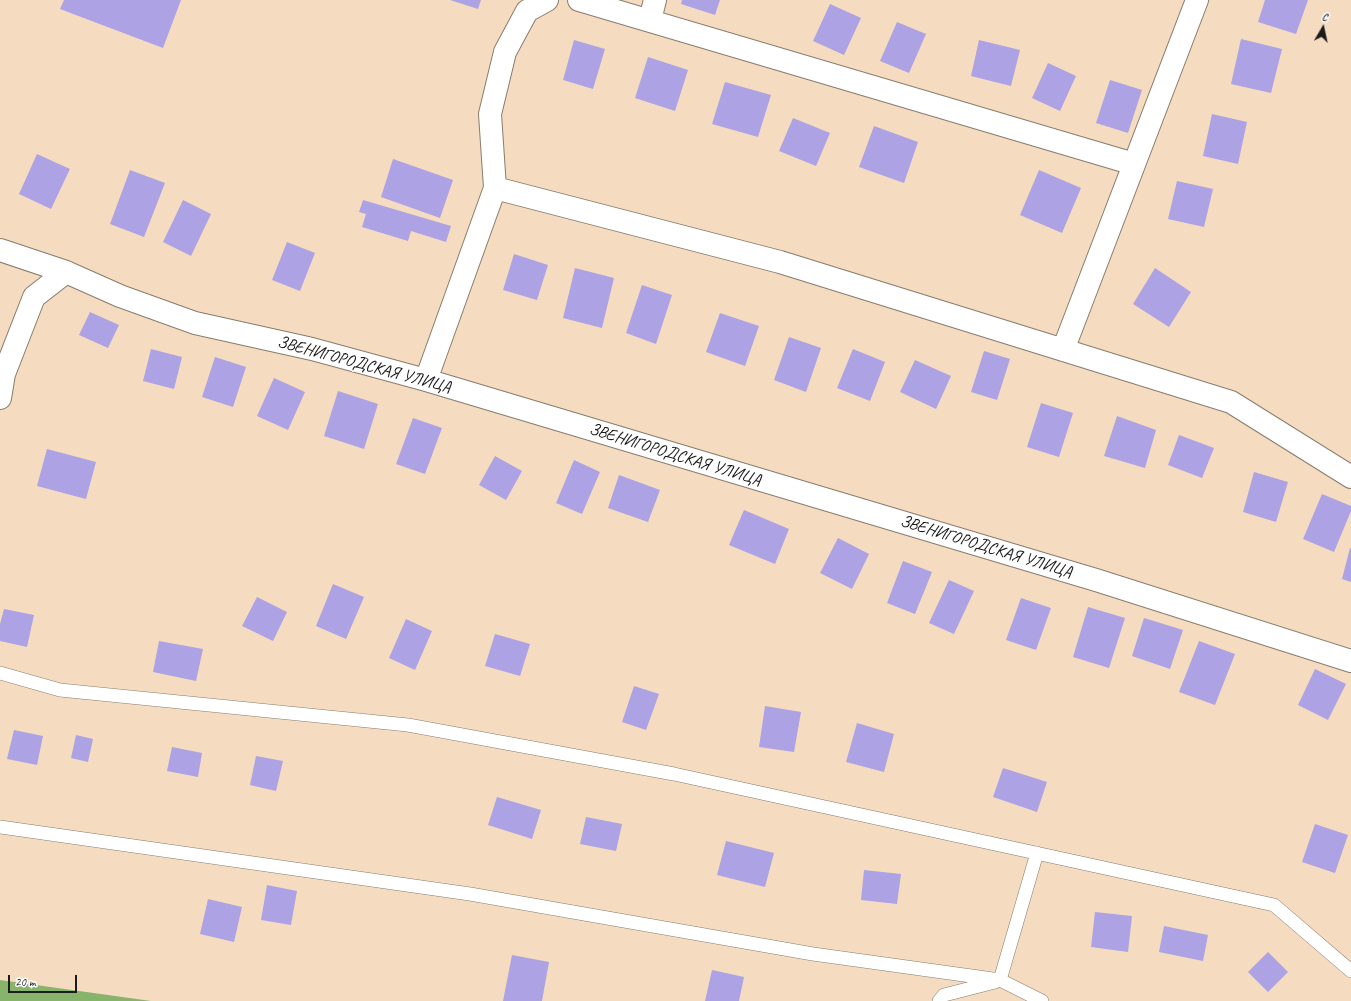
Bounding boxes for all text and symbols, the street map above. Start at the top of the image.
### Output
north arrow [1303,8,1343,48]
text: С [1321,9,1329,23]
street label: ЗВЕНИГОРОДСКАЯ УЛИЦА [275,332,453,398]
street label: ЗВЕНИГОРОДСКАЯ УЛИЦА [587,419,763,491]
street label: ЗВЕНИГОРОДСКАЯ УЛИЦА [898,511,1074,583]
scale bar [10,967,79,993]
text: 20 m [15,974,35,990]

